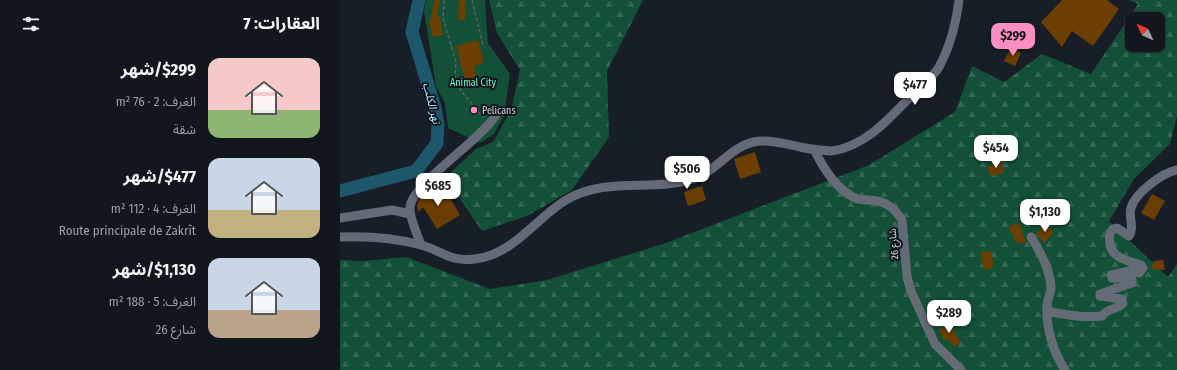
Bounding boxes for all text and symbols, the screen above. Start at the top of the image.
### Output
north arrow [1125,12,1165,52]
map controls [1125,12,1165,52]
icon: filters [20,13,42,35]
text: العقارات: 7 [243,13,320,34]
pin: $299 [989,23,1037,57]
text: $299 [1000,28,1026,43]
text: $299/شهر [121,59,196,80]
pin: $477 [891,72,939,106]
icon: home [240,74,288,122]
park label: Animal City [450,77,496,89]
text: $477 [903,77,927,92]
water label: نهر الكلب [420,81,443,127]
text: الغرف: 2 · 76 m² [116,94,196,109]
marker: Pelicans [469,105,479,115]
place label: Pelicans [482,105,516,117]
text: شقة [173,122,196,137]
pin: $454 [972,135,1020,169]
text: $454 [983,140,1009,155]
pin: $506 [663,156,711,190]
text: $506 [674,161,700,176]
text: $477/شهر [123,166,196,187]
pin: $685 [414,173,462,207]
icon: home [240,174,288,222]
text: $685 [425,178,451,193]
pin: $1,130 [1012,199,1078,233]
text: الغرف: 4 · 112 m² [111,201,196,216]
text: $1,130 [1029,204,1061,219]
text: Route principale de Zakrît [59,223,196,238]
street label: شارع 26 [887,228,902,260]
text: $1,130/شهر [113,259,196,280]
icon: home [240,274,288,322]
text: الغرف: 5 · 188 m² [109,294,196,309]
pin: $289 [925,300,973,334]
text: $289 [936,305,962,320]
text: شارع 26 [155,322,196,337]

